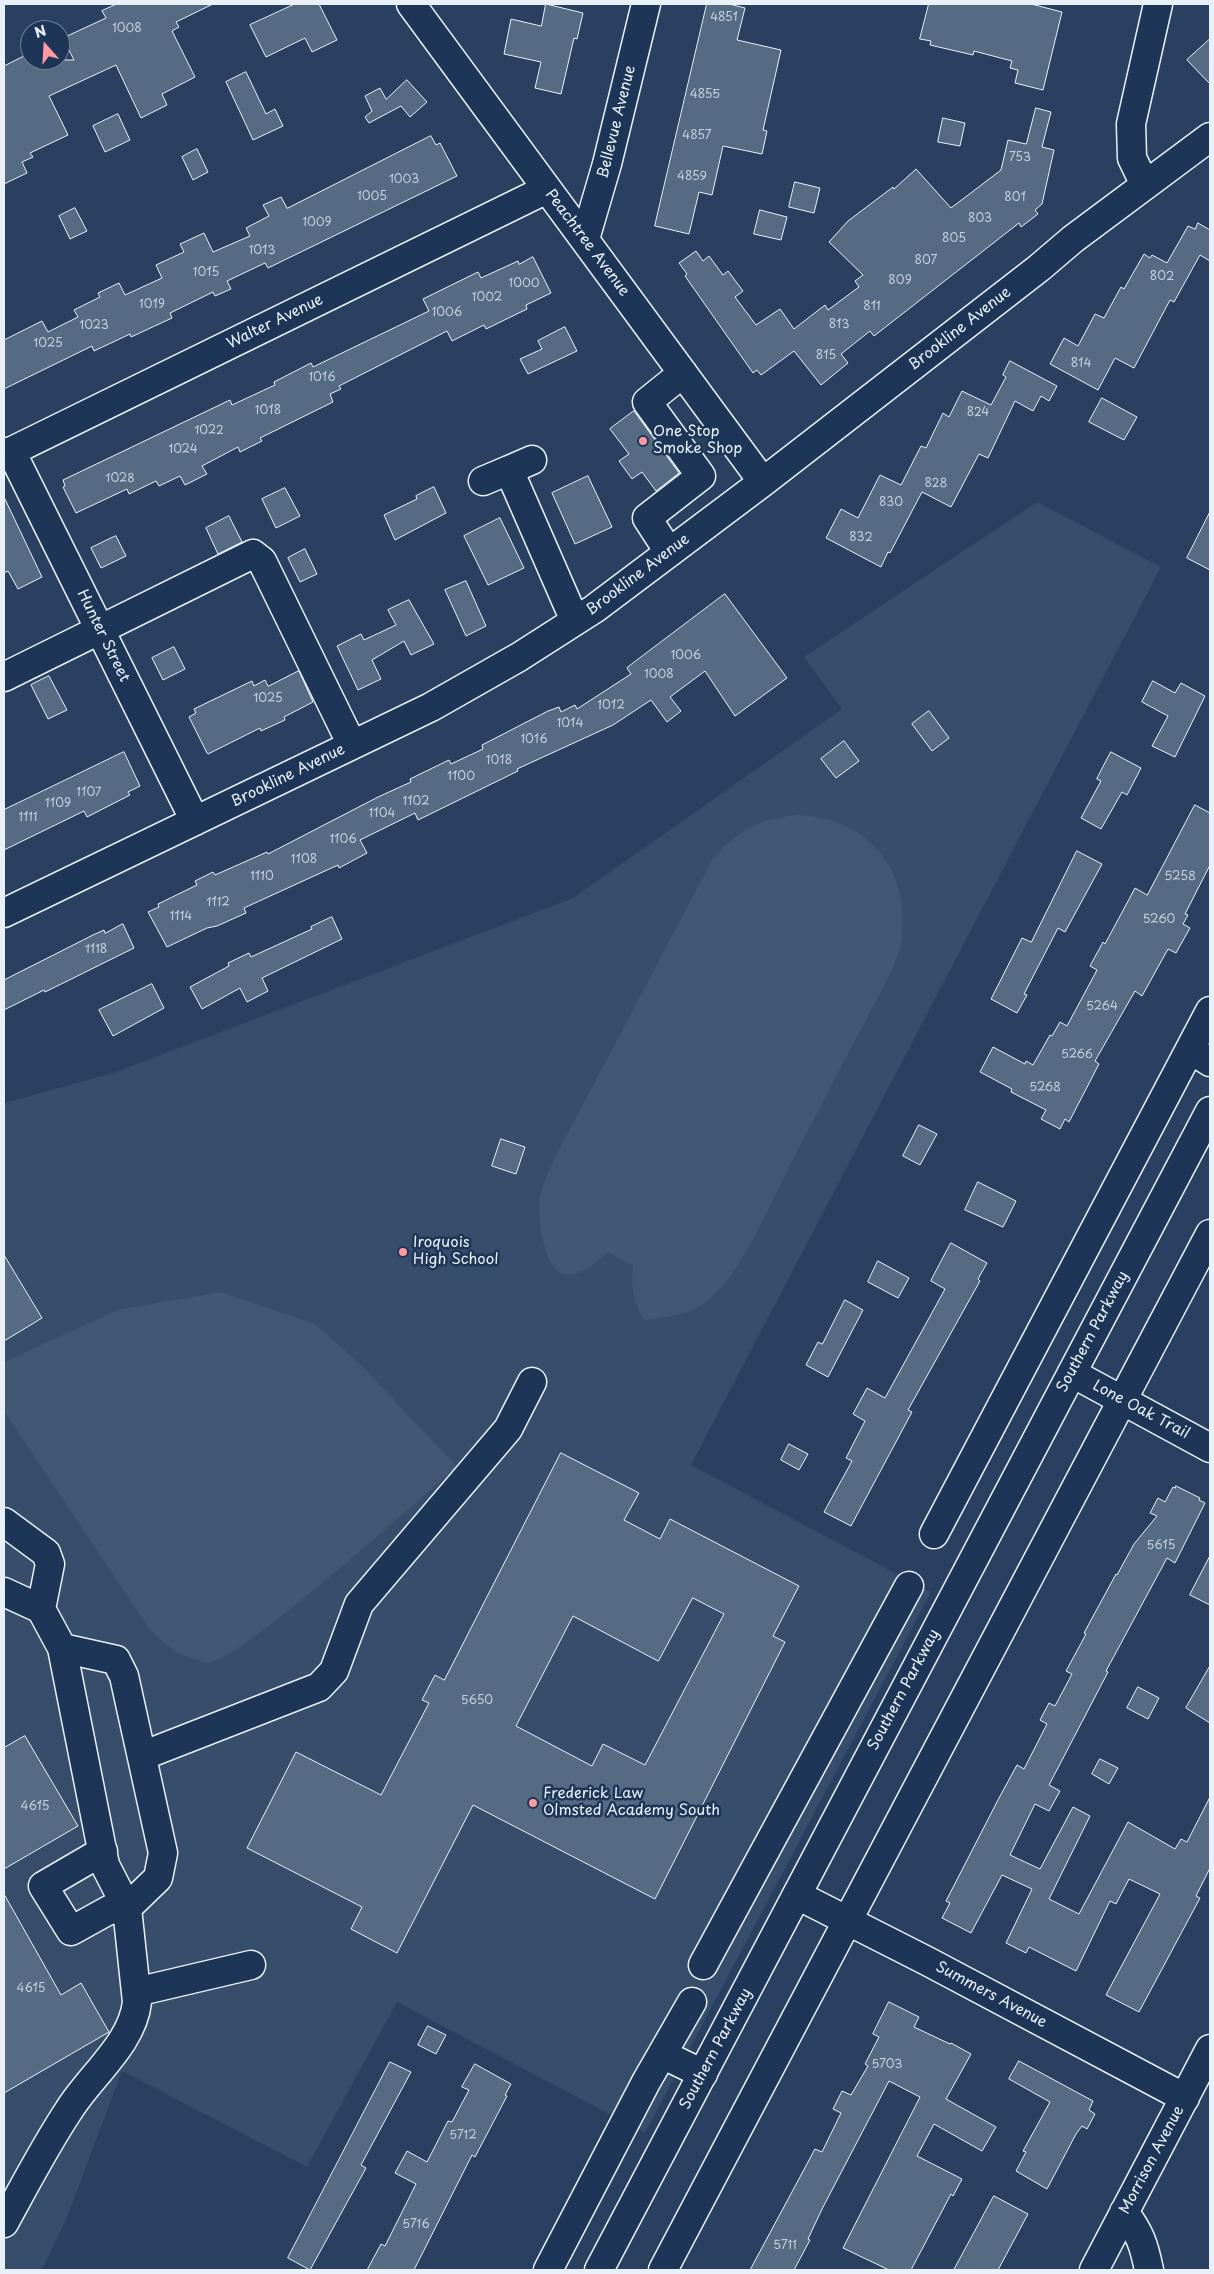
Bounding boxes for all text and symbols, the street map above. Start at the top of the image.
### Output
house number: 4851 [710,11,738,25]
north arrow [20,20,70,70]
text: N [32,20,49,43]
house number: 1008 [112,22,142,36]
street label: Bellevue Avenue [594,64,640,180]
house number: 4855 [690,88,720,102]
house number: 4857 [682,129,712,143]
house number: 753 [1009,151,1031,165]
house number: 4859 [677,170,707,184]
house number: 1003 [389,173,419,187]
street label: Peachtree Avenue [541,186,633,300]
house number: 1005 [357,190,387,204]
house number: 801 [1004,191,1026,205]
house number: 803 [968,212,992,226]
house number: 1009 [302,216,332,230]
house number: 805 [942,232,966,246]
house number: 1013 [249,244,275,258]
house number: 807 [915,254,937,268]
house number: 1015 [193,266,219,280]
house number: 802 [1150,270,1174,284]
house number: 809 [888,274,912,288]
house number: 1000 [508,277,540,291]
street label: Brookline Avenue [905,283,1015,375]
street label: Walter Avenue [224,291,326,353]
house number: 1002 [472,291,502,305]
house number: 1019 [139,298,165,312]
house number: 811 [863,300,881,314]
house number: 1006 [432,306,462,320]
house number: 813 [829,318,849,332]
house number: 1023 [79,319,109,333]
house number: 1025 [33,337,63,351]
house number: 815 [816,349,836,363]
house number: 814 [1071,357,1091,371]
house number: 1016 [308,371,336,385]
house number: 1018 [255,404,281,418]
house number: 824 [967,406,989,420]
place label: One Stop Smoke Shop [653,423,742,458]
house number: 1022 [194,424,224,438]
marker: One Stop Smoke Shop [637,435,649,447]
house number: 1024 [168,443,198,457]
house number: 1028 [105,472,135,486]
house number: 828 [925,477,947,491]
house number: 830 [879,496,903,510]
street label: Brookline Avenue [583,530,693,620]
house number: 832 [849,531,873,545]
street label: Hunter Street [73,587,133,685]
house number: 1006 [671,649,701,663]
house number: 1008 [644,668,674,682]
house number: 1025 [253,692,283,706]
house number: 1012 [597,699,625,713]
house number: 1014 [557,717,583,731]
house number: 1016 [520,733,548,747]
street label: Brookline Avenue [228,741,348,811]
house number: 1018 [486,754,512,768]
house number: 1100 [447,770,475,784]
house number: 1107 [76,786,102,800]
house number: 1102 [403,795,429,809]
house number: 1109 [45,797,71,811]
house number: 1104 [369,807,395,821]
house number: 1111 [18,811,38,825]
house number: 1106 [329,833,357,847]
house number: 1108 [291,853,317,867]
house number: 1110 [250,870,274,884]
house number: 5258 [1164,870,1196,884]
house number: 1112 [206,896,230,910]
house number: 1114 [170,910,192,924]
house number: 5260 [1143,913,1175,927]
house number: 1118 [85,943,107,957]
house number: 5264 [1086,1000,1118,1014]
house number: 5266 [1061,1048,1093,1062]
house number: 5268 [1029,1081,1061,1095]
place label: Iroquois High School [413,1234,498,1269]
marker: Iroquois High School [397,1246,409,1258]
street label: Southern Parkway [1054,1268,1132,1396]
street label: Lone Oak Trail [1089,1377,1193,1443]
house number: 5615 [1147,1539,1175,1553]
street label: Southern Parkway [865,1626,943,1754]
house number: 5650 [461,1694,493,1708]
place label: Frederick Law Olmsted Academy South [543,1785,720,1820]
marker: Frederick Law Olmsted Academy South [527,1797,539,1809]
house number: 4615 [20,1800,50,1814]
street label: Summers Avenue [932,1958,1050,2032]
house number: 4615 [16,1982,46,1996]
street label: Southern Parkway [677,1985,755,2113]
house number: 5703 [872,2058,902,2072]
street label: Morrison Avenue [1116,2103,1188,2217]
house number: 5712 [449,2129,477,2143]
house number: 5716 [402,2218,430,2232]
house number: 5711 [773,2239,797,2253]

